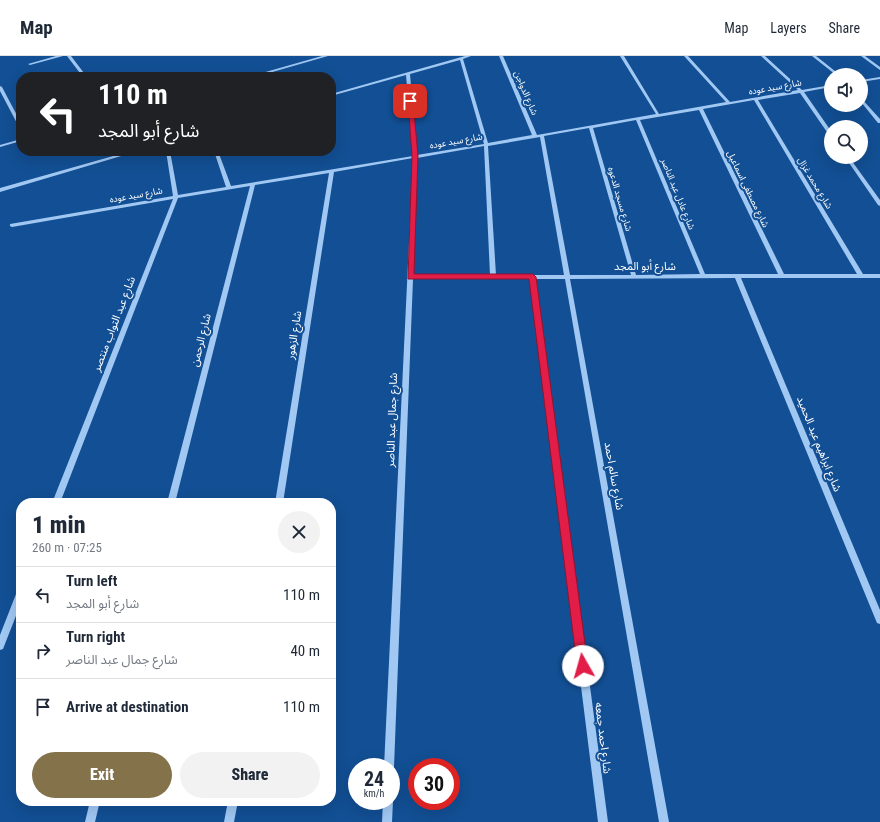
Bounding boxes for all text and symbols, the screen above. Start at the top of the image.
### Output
text: Map [20,16,53,39]
text: Map [724,20,748,36]
text: Layers [770,20,807,36]
text: Share [829,20,860,36]
map controls [824,68,868,164]
button: sound [824,68,868,112]
street label: شارع الدواجن [510,69,540,117]
street label: شارع سيد عوده [748,77,803,99]
text: 110 m [98,78,168,111]
pin [393,84,427,118]
icon: left [32,88,84,140]
icon: arrive [399,90,421,112]
text: شارع أبو المجد [98,120,199,141]
button: search [824,120,868,164]
street label: شارع سيد عوده [429,131,484,153]
street label: شارع مصطفى اسماعيل [723,149,771,230]
street label: شارع محمد غزال [794,155,834,212]
street label: شارع عادل عبد الناصر [657,156,697,232]
street label: شارع مسجد الدعوه [604,166,634,233]
street label: شارع سيد عوده [109,185,164,207]
street label: شارع أبو المجد [614,259,676,274]
street label: شارع عبد التواب منتصر [89,274,139,375]
street label: شارع الزهور [284,309,305,361]
street label: شارع الرحمن [188,312,215,368]
street label: شارع جمال عبد الناصر [384,372,401,469]
street label: شارع ابراهيم عبد الحميد [792,394,844,495]
street label: شارع سالم احمد [600,441,626,512]
text: 1 min [32,511,86,539]
button: close [278,511,320,553]
text: 260 m · 07:25 [32,540,102,555]
text: Turn left [66,572,117,590]
icon: left [32,584,54,606]
text: 110 m [283,586,320,604]
text: شارع أبو المجد [66,596,139,611]
text: Turn right [66,628,125,646]
icon: right [32,640,54,662]
text: 40 m [290,642,320,660]
position arrow [562,645,604,687]
text: شارع جمال عبد الناصر [66,652,178,667]
icon: arrive [32,696,54,718]
text: Arrive at destination [66,698,189,716]
text: 110 m [283,698,320,716]
street label: شارع احمد جمعه [591,702,614,775]
button: Exit [32,752,172,798]
button: Share [180,752,320,798]
speed limit sign: 30 [408,758,460,810]
text: 24 [364,767,384,791]
text: km/h [364,788,384,799]

